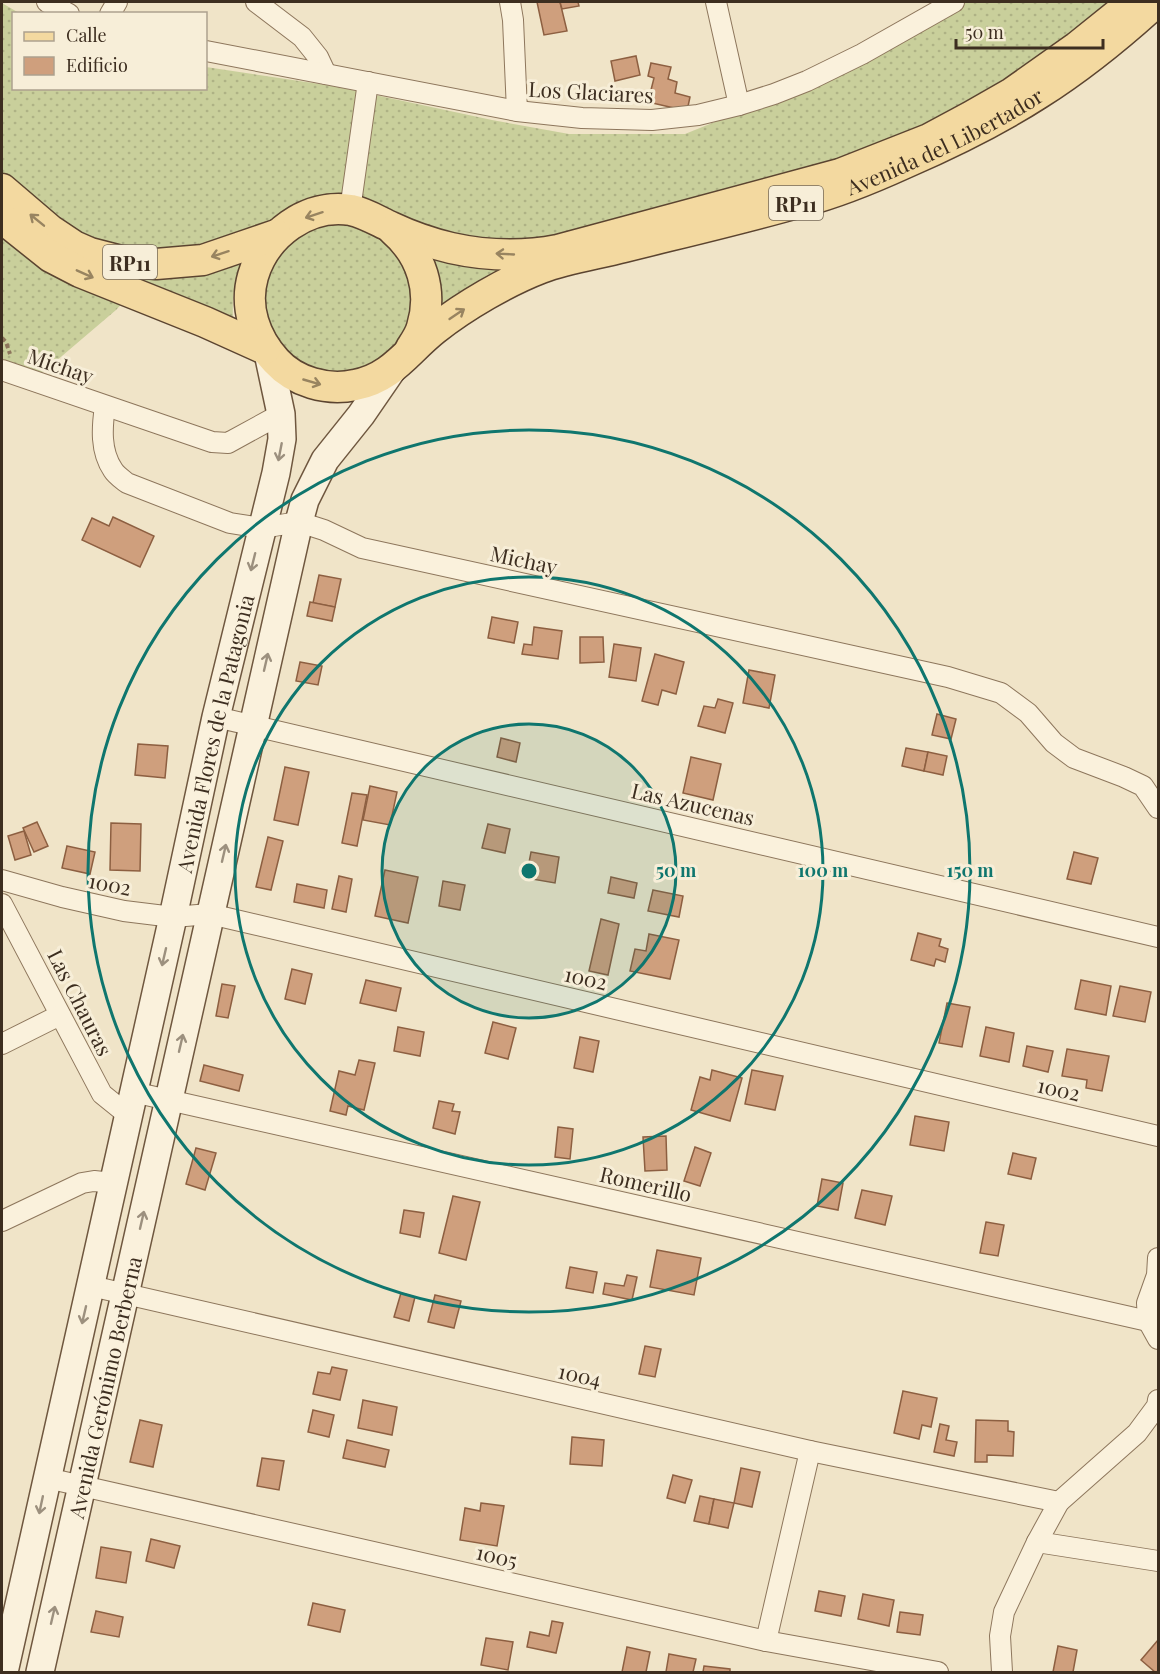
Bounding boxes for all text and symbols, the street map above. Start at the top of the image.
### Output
legend [12,12,207,90]
scale bar [956,12,1103,50]
text: 50 m [965,20,1004,44]
text: Calle [66,23,107,47]
text: Edificio [66,53,128,77]
street label: Los Glaciares [528,74,654,108]
street label: Avenida del Libertador [841,80,1048,201]
road number: RP11 [769,186,823,220]
one-way arrow [305,210,323,221]
one-way arrow [29,214,45,227]
road number: RP11 [103,245,157,279]
one-way arrow [211,249,230,260]
one-way arrow [495,249,515,260]
one-way arrow [75,269,93,280]
one-way arrow [448,308,465,320]
street label: Michay [24,341,98,389]
one-way arrow [302,377,321,388]
one-way arrow [274,441,285,461]
street label: Michay [488,538,561,580]
one-way arrow [247,553,259,572]
street label: Avenida Flores de la Patagonia [169,591,260,876]
one-way arrow [261,653,273,672]
street label: Las Azucenas [629,775,757,831]
one-way arrow [218,844,230,863]
text: 50 m [656,858,697,882]
text: 100 m [798,858,849,882]
text: 150 m [946,858,994,882]
centre of rings [519,861,539,881]
street label: 1002 [86,865,134,901]
street label: Las Chauras [42,944,120,1060]
one-way arrow [158,947,169,967]
street label: 1002 [562,959,610,995]
one-way arrow [176,1034,188,1053]
street label: 1002 [1035,1070,1083,1106]
street label: Romerillo [597,1159,695,1207]
one-way arrow [136,1211,148,1230]
street label: Avenida Gerónimo Berberna [61,1253,147,1522]
one-way arrow [78,1306,90,1325]
street label: 1004 [556,1355,604,1393]
one-way arrow [35,1495,46,1515]
street label: 1005 [474,1537,520,1573]
one-way arrow [48,1606,60,1625]

